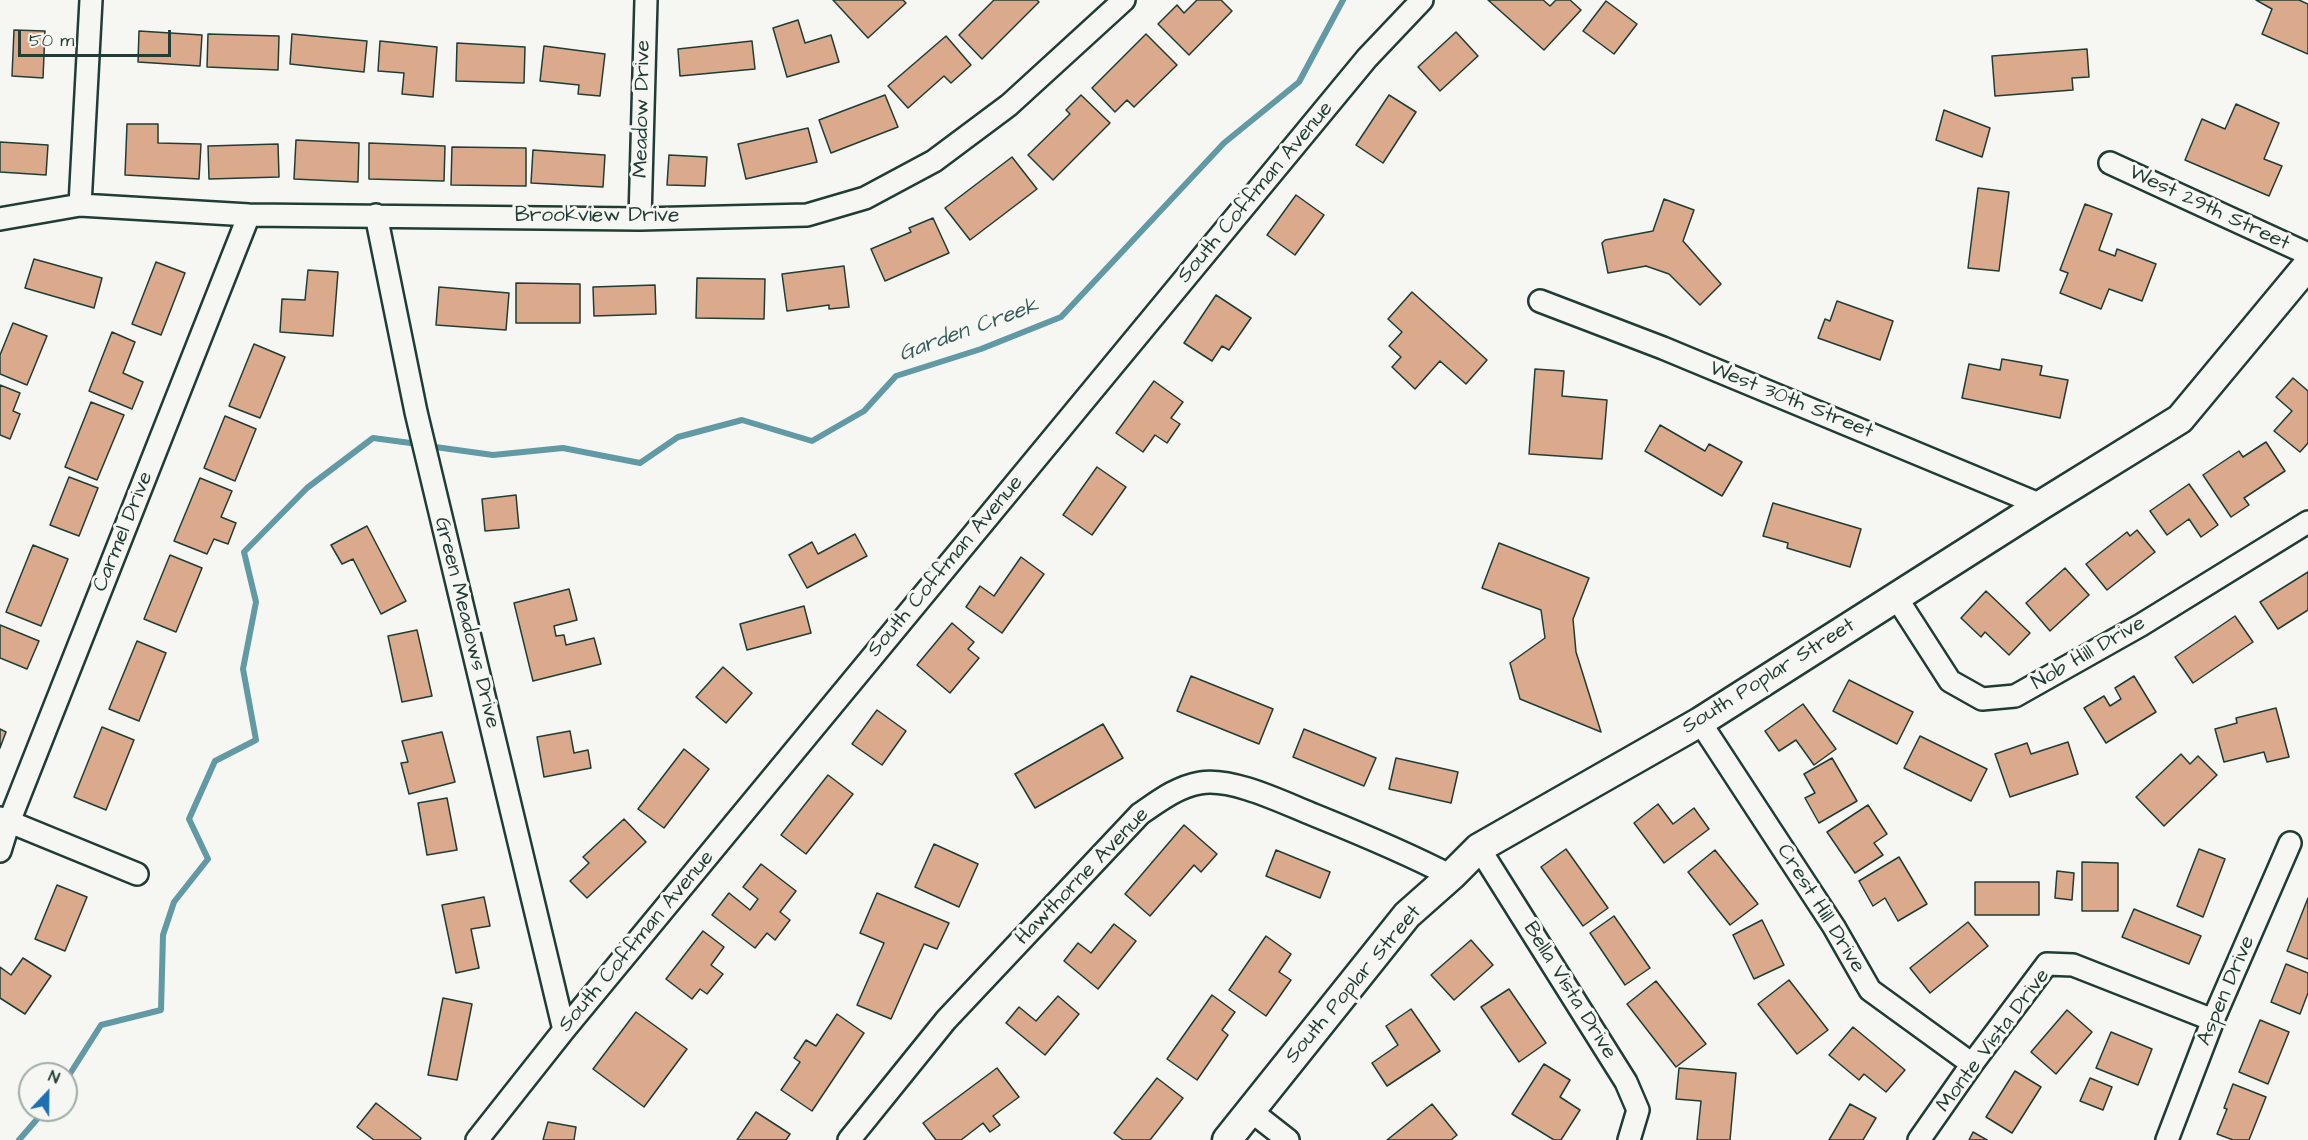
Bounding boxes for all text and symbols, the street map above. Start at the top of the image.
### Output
scale bar [21,18,174,56]
text: 50 m [29,28,74,53]
street label: Meadow Drive [629,40,657,178]
street label: South Coffman Avenue [1173,97,1339,289]
street label: West 29th Street [2125,161,2293,257]
street label: Brookview Drive [515,204,679,230]
water label: Garden Creek [896,294,1042,368]
street label: West 30th Street [1705,357,1877,445]
street label: Carmel Drive [88,468,160,596]
street label: South Coffman Avenue [863,471,1029,663]
street label: Green Meadows Drive [428,515,504,731]
street label: Nob Hill Drive [2028,611,2150,697]
street label: South Poplar Street [1678,614,1860,740]
street label: Hawthorne Avenue [1011,803,1155,951]
street label: Crest Hill Drive [1770,840,1870,978]
street label: South Coffman Avenue [554,846,720,1038]
street label: South Poplar Street [1280,901,1428,1069]
street label: Bella Vista Drive [1517,918,1621,1064]
street label: Aspen Drive [2193,932,2261,1050]
street label: Monte Vista Drive [1932,964,2056,1118]
north arrow [18,1062,78,1122]
text: N [45,1065,63,1089]

